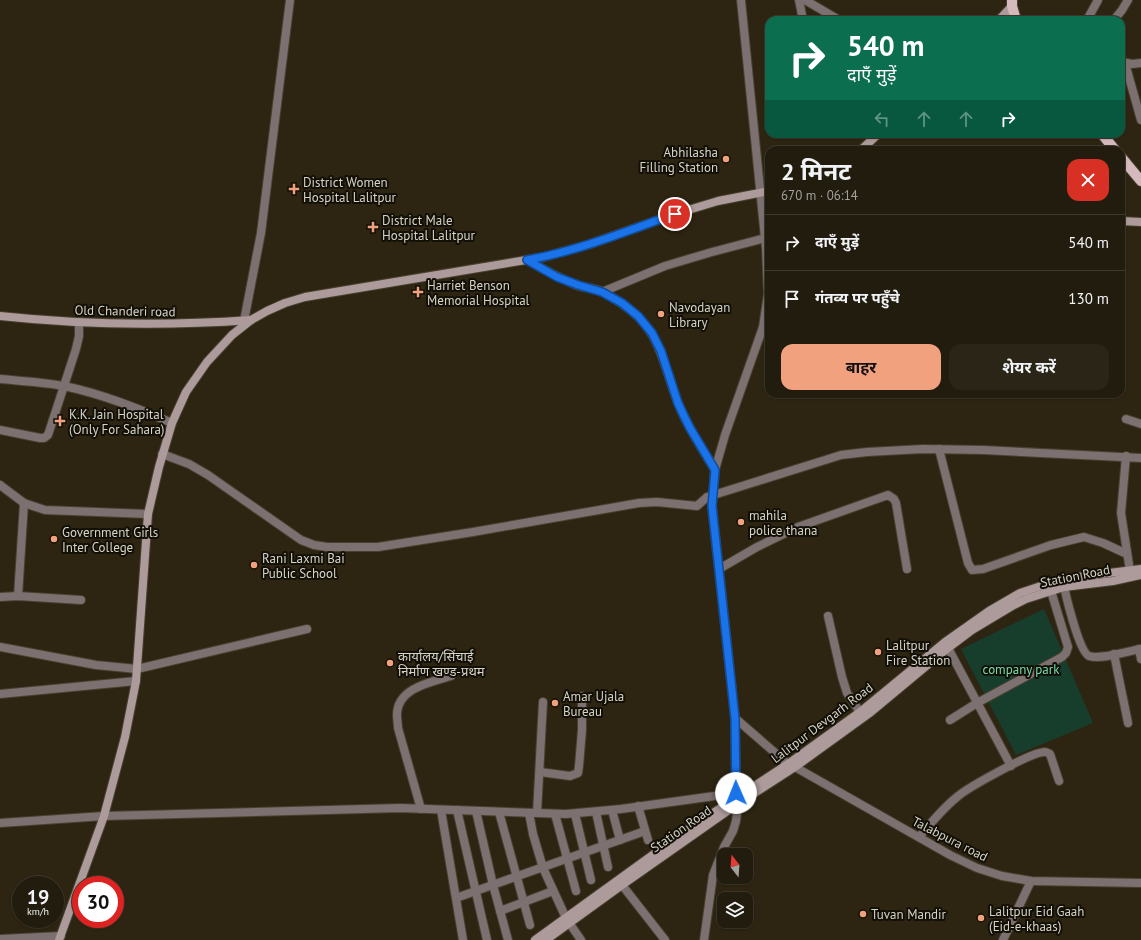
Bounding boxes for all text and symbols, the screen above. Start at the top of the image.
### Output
text: 540 m [847,27,924,64]
icon: right [781,32,833,84]
text: दाएँ मुड़ें [847,63,896,86]
icon: left [871,108,893,130]
icon: ahead [913,108,935,130]
icon: ahead [955,108,977,130]
icon: right [997,108,1019,130]
place label: Abhilasha Filling Station [639,144,718,176]
marker: Abhilasha Filling Station [721,154,731,164]
text: 2 मिनट [781,156,851,187]
button: close [1067,159,1109,201]
place label: District Women Hospital Lalitpur [303,174,396,206]
marker: District Women Hospital Lalitpur [288,183,300,195]
text: 670 m · 06:14 [781,187,858,204]
pin [658,197,692,231]
icon: arrive [664,203,686,225]
place label: District Male Hospital Lalitpur [382,212,475,244]
marker: District Male Hospital Lalitpur [367,221,379,233]
icon: right [781,232,803,254]
text: दाएँ मुड़ें [815,232,859,251]
text: 540 m [1068,233,1109,252]
place label: Harriet Benson Memorial Hospital [427,277,530,309]
marker: Harriet Benson Memorial Hospital [412,286,424,298]
icon: arrive [781,288,803,310]
text: गंतव्य पर पहुँचे [815,288,900,307]
text: 130 m [1068,289,1109,308]
place label: Navodayan Library [669,299,730,331]
street label: Old Chanderi road [74,302,176,320]
marker: Navodayan Library [656,309,666,319]
button: बाहर [781,344,941,390]
button: शेयर करें [949,344,1109,390]
place label: K.K. Jain Hospital (Only For Sahara) [69,406,165,438]
marker: K.K. Jain Hospital (Only For Sahara) [54,415,66,427]
place label: mahila police thana [749,507,817,539]
marker: mahila police thana [736,517,746,527]
place label: Government Girls Inter College [62,524,158,556]
marker: Government Girls Inter College [49,534,59,544]
place label: Rani Laxmi Bai Public School [262,550,345,582]
marker: Rani Laxmi Bai Public School [249,560,259,570]
street label: Station Road [1039,561,1111,591]
place label: Lalitpur Fire Station [886,637,950,669]
marker: Lalitpur Fire Station [873,647,883,657]
place label: कार्यालय/सिंचाई निर्माण खण्ड-प्रथम [398,648,485,680]
marker: कार्यालय/सिंचाई निर्माण खण्ड-प्रथम [385,658,395,668]
park label: company park [983,661,1060,678]
street label: Lalitpur Devgarh Road [768,679,876,767]
place label: Amar Ujala Bureau [563,688,624,720]
marker: Amar Ujala Bureau [550,698,560,708]
position arrow [715,772,757,814]
street label: Station Road [647,802,715,856]
street label: Talabpura road [909,813,991,865]
north arrow [717,848,753,884]
map controls [717,848,753,928]
speed limit sign: 30 [72,876,124,928]
text: 19 [27,884,49,910]
button: layers [717,892,753,928]
place label: Lalitpur Eid Gaah (Eid-e-khaas) [989,903,1084,935]
text: km/h [27,905,49,918]
place label: Tuvan Mandir [871,906,946,923]
marker: Tuvan Mandir [858,909,868,919]
marker: Lalitpur Eid Gaah (Eid-e-khaas) [976,913,986,923]

